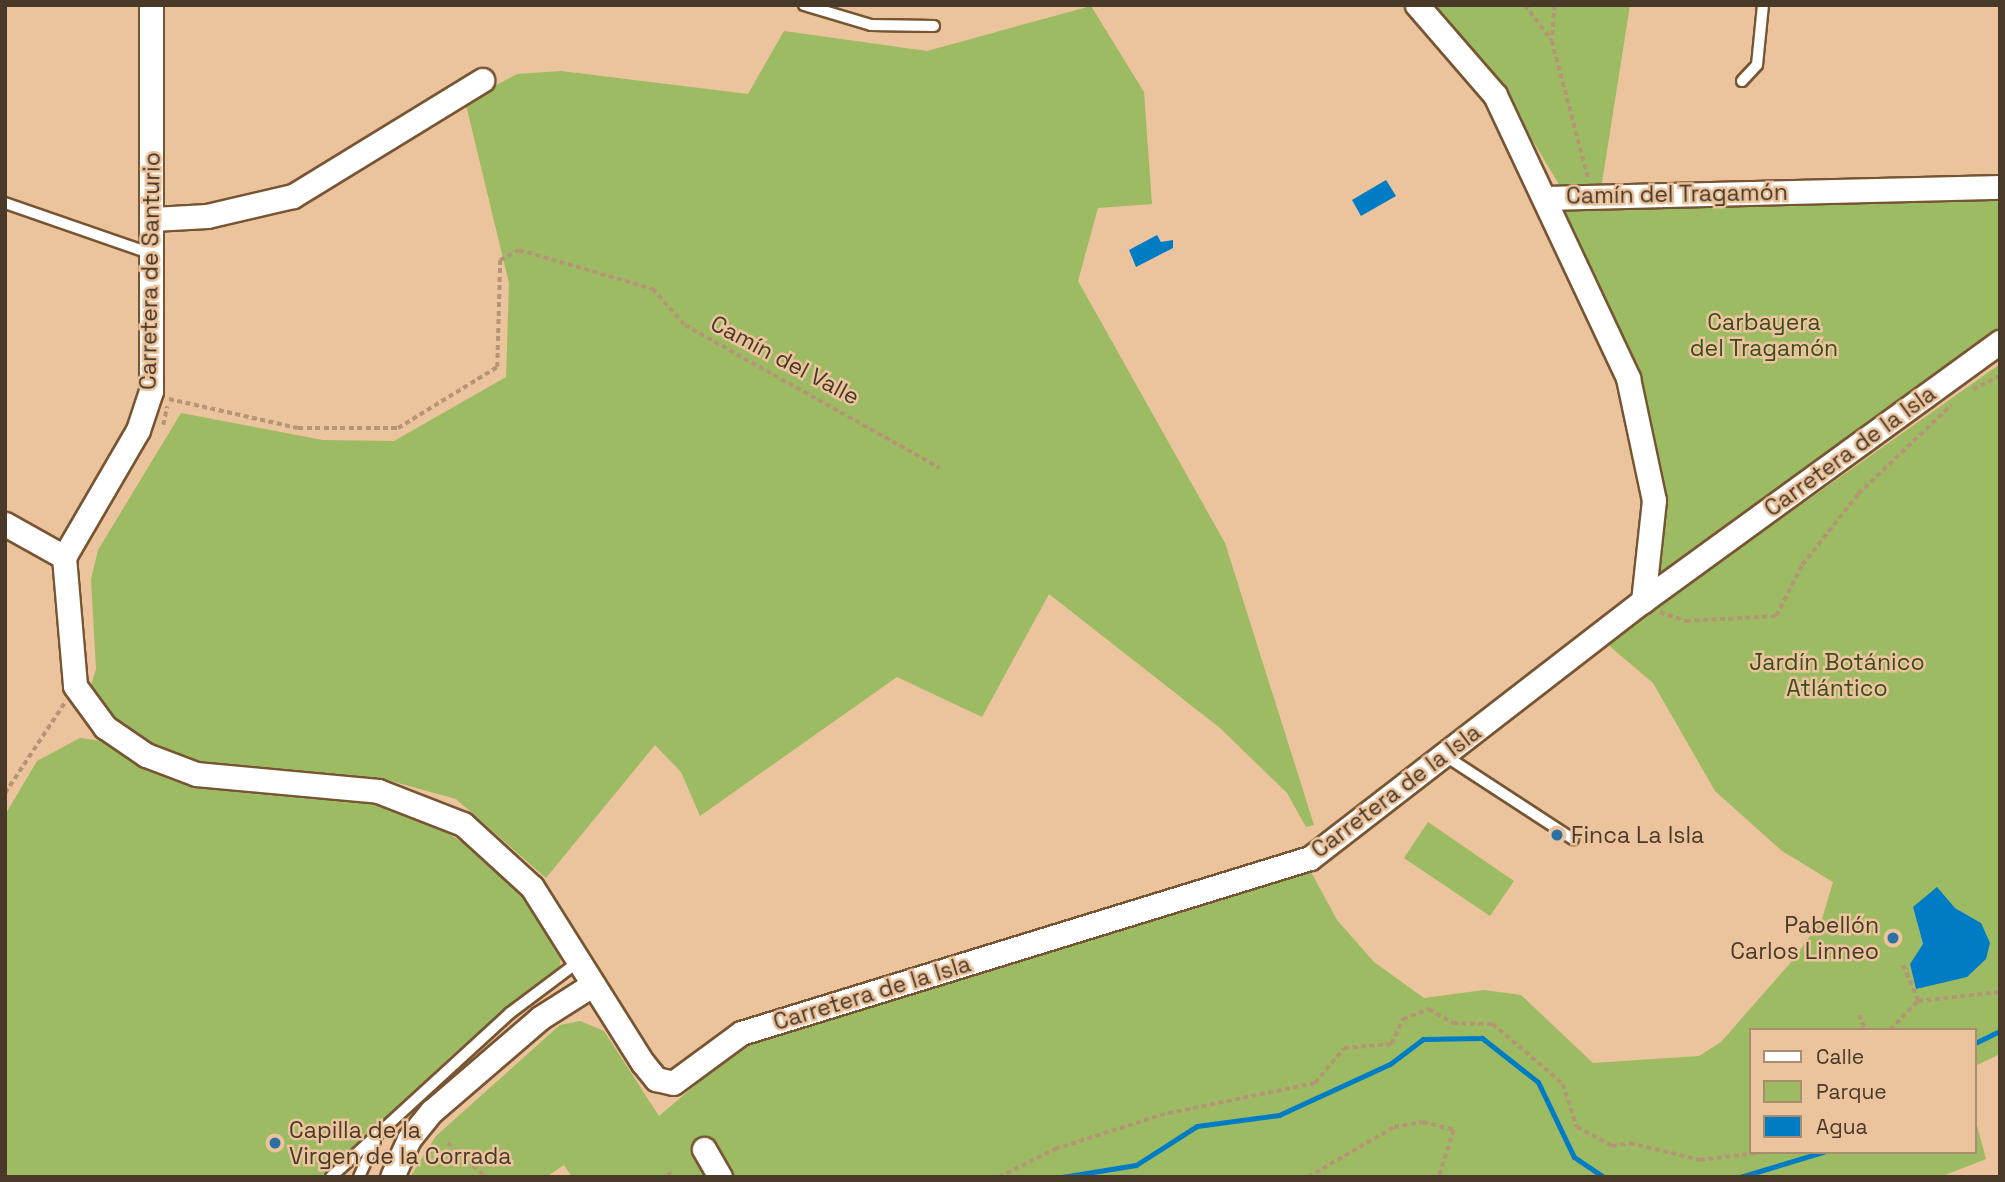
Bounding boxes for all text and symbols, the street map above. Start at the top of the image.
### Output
street label: Carretera de Santurio [134,152,166,390]
street label: Camín del Tragamón [1566,178,1788,210]
park label: Carbayera del Tragamón [1689,308,1839,362]
street label: Camín del Valle [706,309,864,411]
street label: Carretera de la Isla [1759,380,1941,522]
park label: Jardín Botánico Atlántico [1749,648,1925,702]
street label: Carretera de la Isla [1306,718,1486,864]
place label: Finca La Isla [1571,821,1704,849]
marker: Finca La Isla [1549,827,1565,843]
place label: Pabellón Carlos Linneo [1730,911,1879,965]
marker: Pabellón Carlos Linneo [1885,930,1901,946]
street label: Carretera de la Isla [770,950,974,1036]
legend [1750,1028,1977,1154]
text: Calle [1816,1043,1864,1070]
text: Parque [1816,1078,1887,1105]
text: Agua [1816,1113,1868,1140]
place label: Capilla de la Virgen de la Corrada [289,1116,512,1170]
marker: Capilla de la Virgen de la Corrada [267,1135,283,1151]

